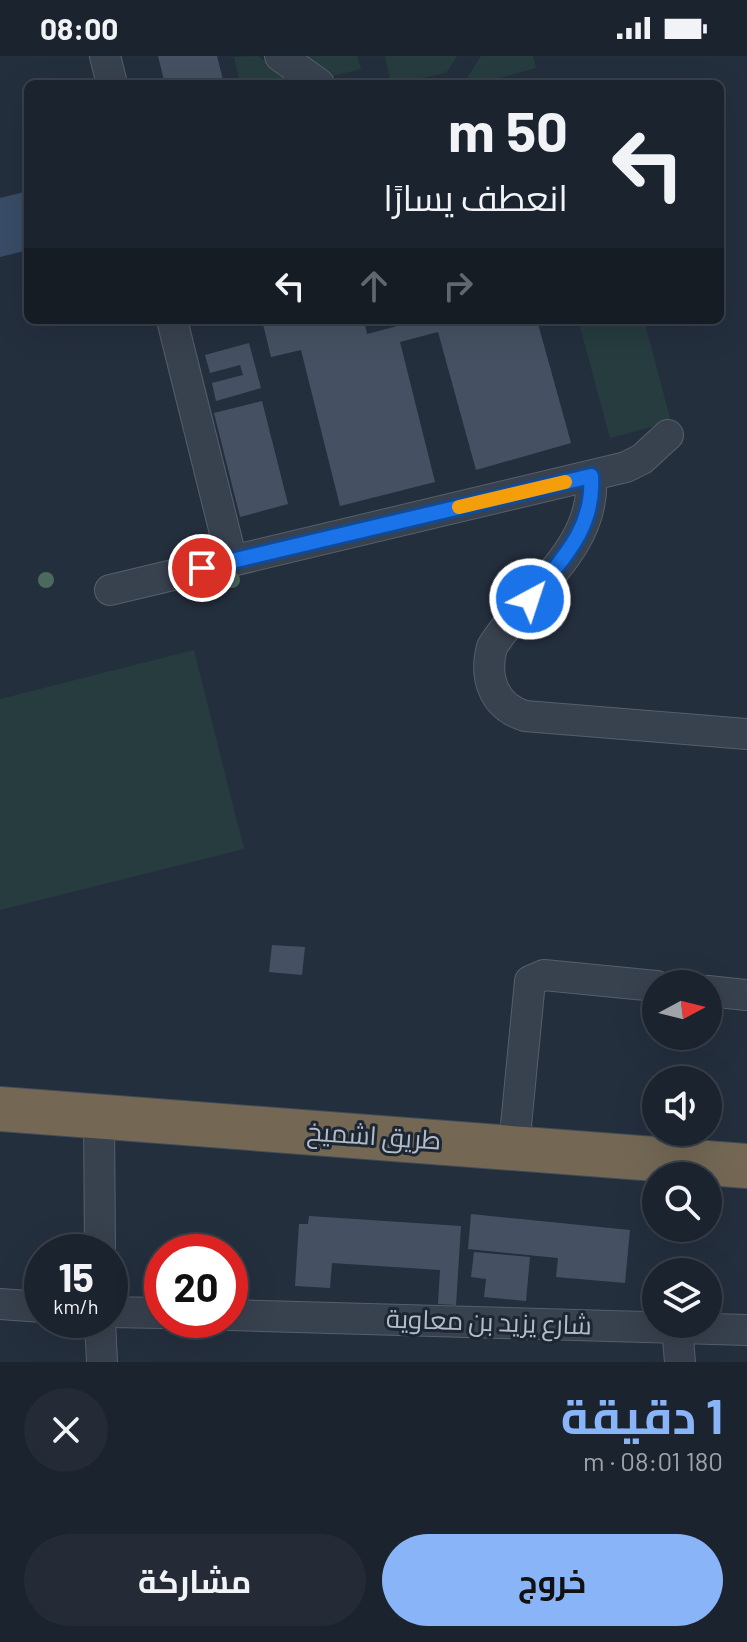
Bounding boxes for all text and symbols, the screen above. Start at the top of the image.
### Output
text: 08:00 [40,10,118,46]
text: 50 m [448,96,568,163]
icon: left [596,112,700,216]
text: انعطف يسارًا [383,175,568,218]
icon: left [268,264,312,308]
icon: ahead [352,264,396,308]
icon: right [436,264,480,308]
pin [168,534,236,602]
icon: arrive [180,546,224,590]
position arrow [488,557,572,641]
north arrow [642,970,722,1050]
map controls [642,970,722,1338]
button: sound [642,1066,722,1146]
street label: طريق اشميخ [306,1114,442,1158]
button: search [642,1162,722,1242]
speed limit sign: 20 [144,1234,248,1338]
text: 15 [58,1252,94,1300]
button: layers [642,1258,722,1338]
text: km/h [53,1294,99,1318]
street label: شارع يزيد بن معاوية [386,1301,592,1343]
text: 1 دقيقة [561,1386,723,1444]
button: close [24,1388,108,1472]
text: 180 m · 08:01 [583,1445,723,1476]
button: مشاركة [24,1534,366,1626]
button: خروج [382,1534,723,1626]

